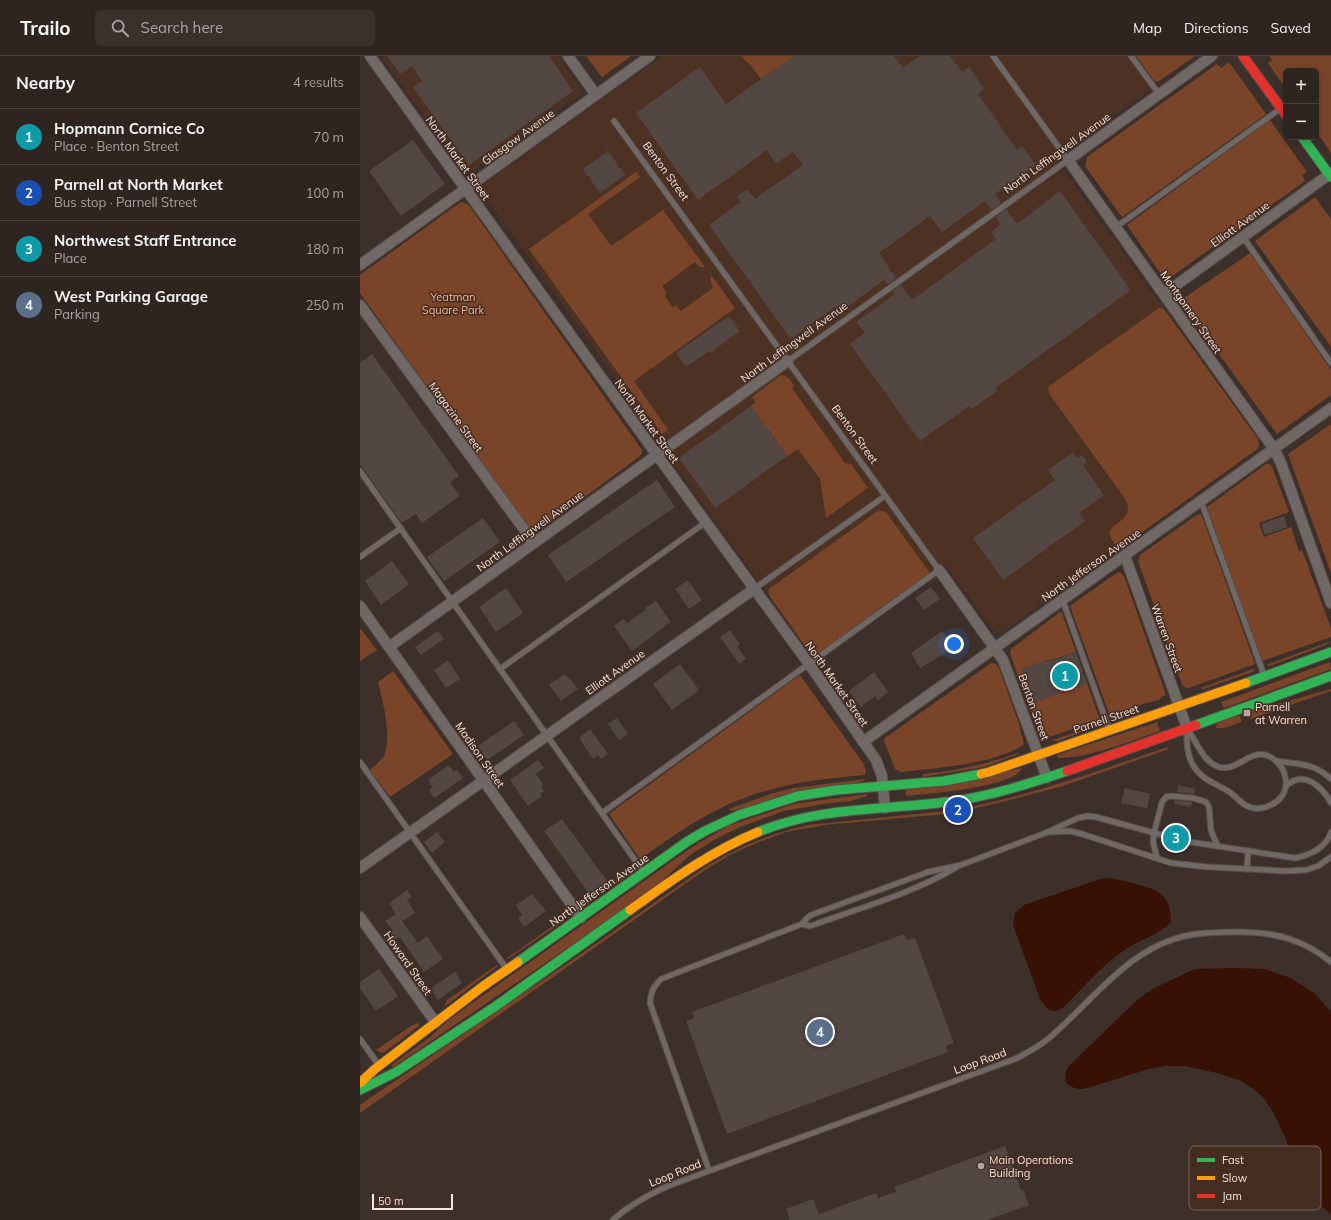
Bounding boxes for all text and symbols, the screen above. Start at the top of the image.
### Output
search box [95,10,375,46]
text: Trailo [20,16,71,40]
icon: search [109,17,131,39]
text: Search here [141,18,223,37]
text: Map [1133,19,1162,37]
text: Directions [1184,19,1249,37]
text: Saved [1271,19,1311,37]
map controls [1283,68,1319,140]
button: + [1283,68,1319,104]
text: Nearby [16,72,75,93]
text: 4 results [293,74,344,90]
button: − [1283,104,1319,140]
street label: Glasgow Avenue [479,106,557,168]
street label: North Leffingwell Avenue [1001,110,1113,196]
street label: North Market Street [423,113,493,203]
text: Hopmann Cornice Co [54,119,205,138]
text: 1 [25,129,33,145]
text: 70 m [314,129,344,145]
text: Place · Benton Street [54,138,179,154]
street label: Benton Street [640,139,692,203]
text: Parnell at North Market [54,175,223,194]
text: 2 [25,185,33,201]
text: 100 m [306,185,344,201]
text: Bus stop · Parnell Street [54,194,197,210]
street label: Elliott Avenue [1208,198,1272,250]
text: Northwest Staff Entrance [54,231,237,250]
text: 3 [25,241,33,257]
text: 180 m [306,241,344,257]
text: Place [54,250,87,266]
street label: Montgomery Street [1157,268,1225,356]
text: West Parking Garage [54,287,208,306]
park label: Yeatman Square Park [422,290,484,317]
text: 4 [25,297,33,313]
text: 250 m [306,297,344,313]
street label: North Leffingwell Avenue [738,299,850,385]
text: Parking [54,306,100,322]
street label: North Market Street [612,376,682,466]
street label: Magazine Street [426,379,486,455]
street label: Benton Street [829,402,881,466]
street label: North Leffingwell Avenue [474,488,586,574]
street label: North Jefferson Avenue [1039,525,1143,605]
street label: Warren Street [1148,602,1186,674]
your location [944,634,964,654]
street label: North Market Street [802,639,872,729]
street label: Elliott Avenue [583,646,647,698]
pin: 1 [1052,661,1078,691]
street label: Benton Street [1015,672,1053,742]
place label: Parnell at Warren [1255,700,1307,727]
street label: Parnell Street [1071,701,1141,737]
marker: Parnell at Warren [1242,708,1252,718]
street label: Madison Street [452,720,508,791]
pin: 2 [945,795,971,825]
pin: 3 [1163,823,1189,853]
street label: North Jefferson Avenue [547,850,651,930]
street label: Howard Street [381,928,435,998]
pin: 4 [807,1017,833,1047]
street label: Loop Road [952,1045,1008,1077]
legend [1189,1146,1321,1210]
place label: Main Operations Building [989,1153,1073,1180]
text: Fast [1222,1153,1244,1167]
street label: Loop Road [647,1156,703,1190]
marker: Main Operations Building [976,1161,986,1171]
text: Slow [1222,1171,1248,1185]
text: Jam [1222,1189,1242,1203]
scale bar [372,1192,453,1211]
text: 50 m [378,1194,404,1208]

